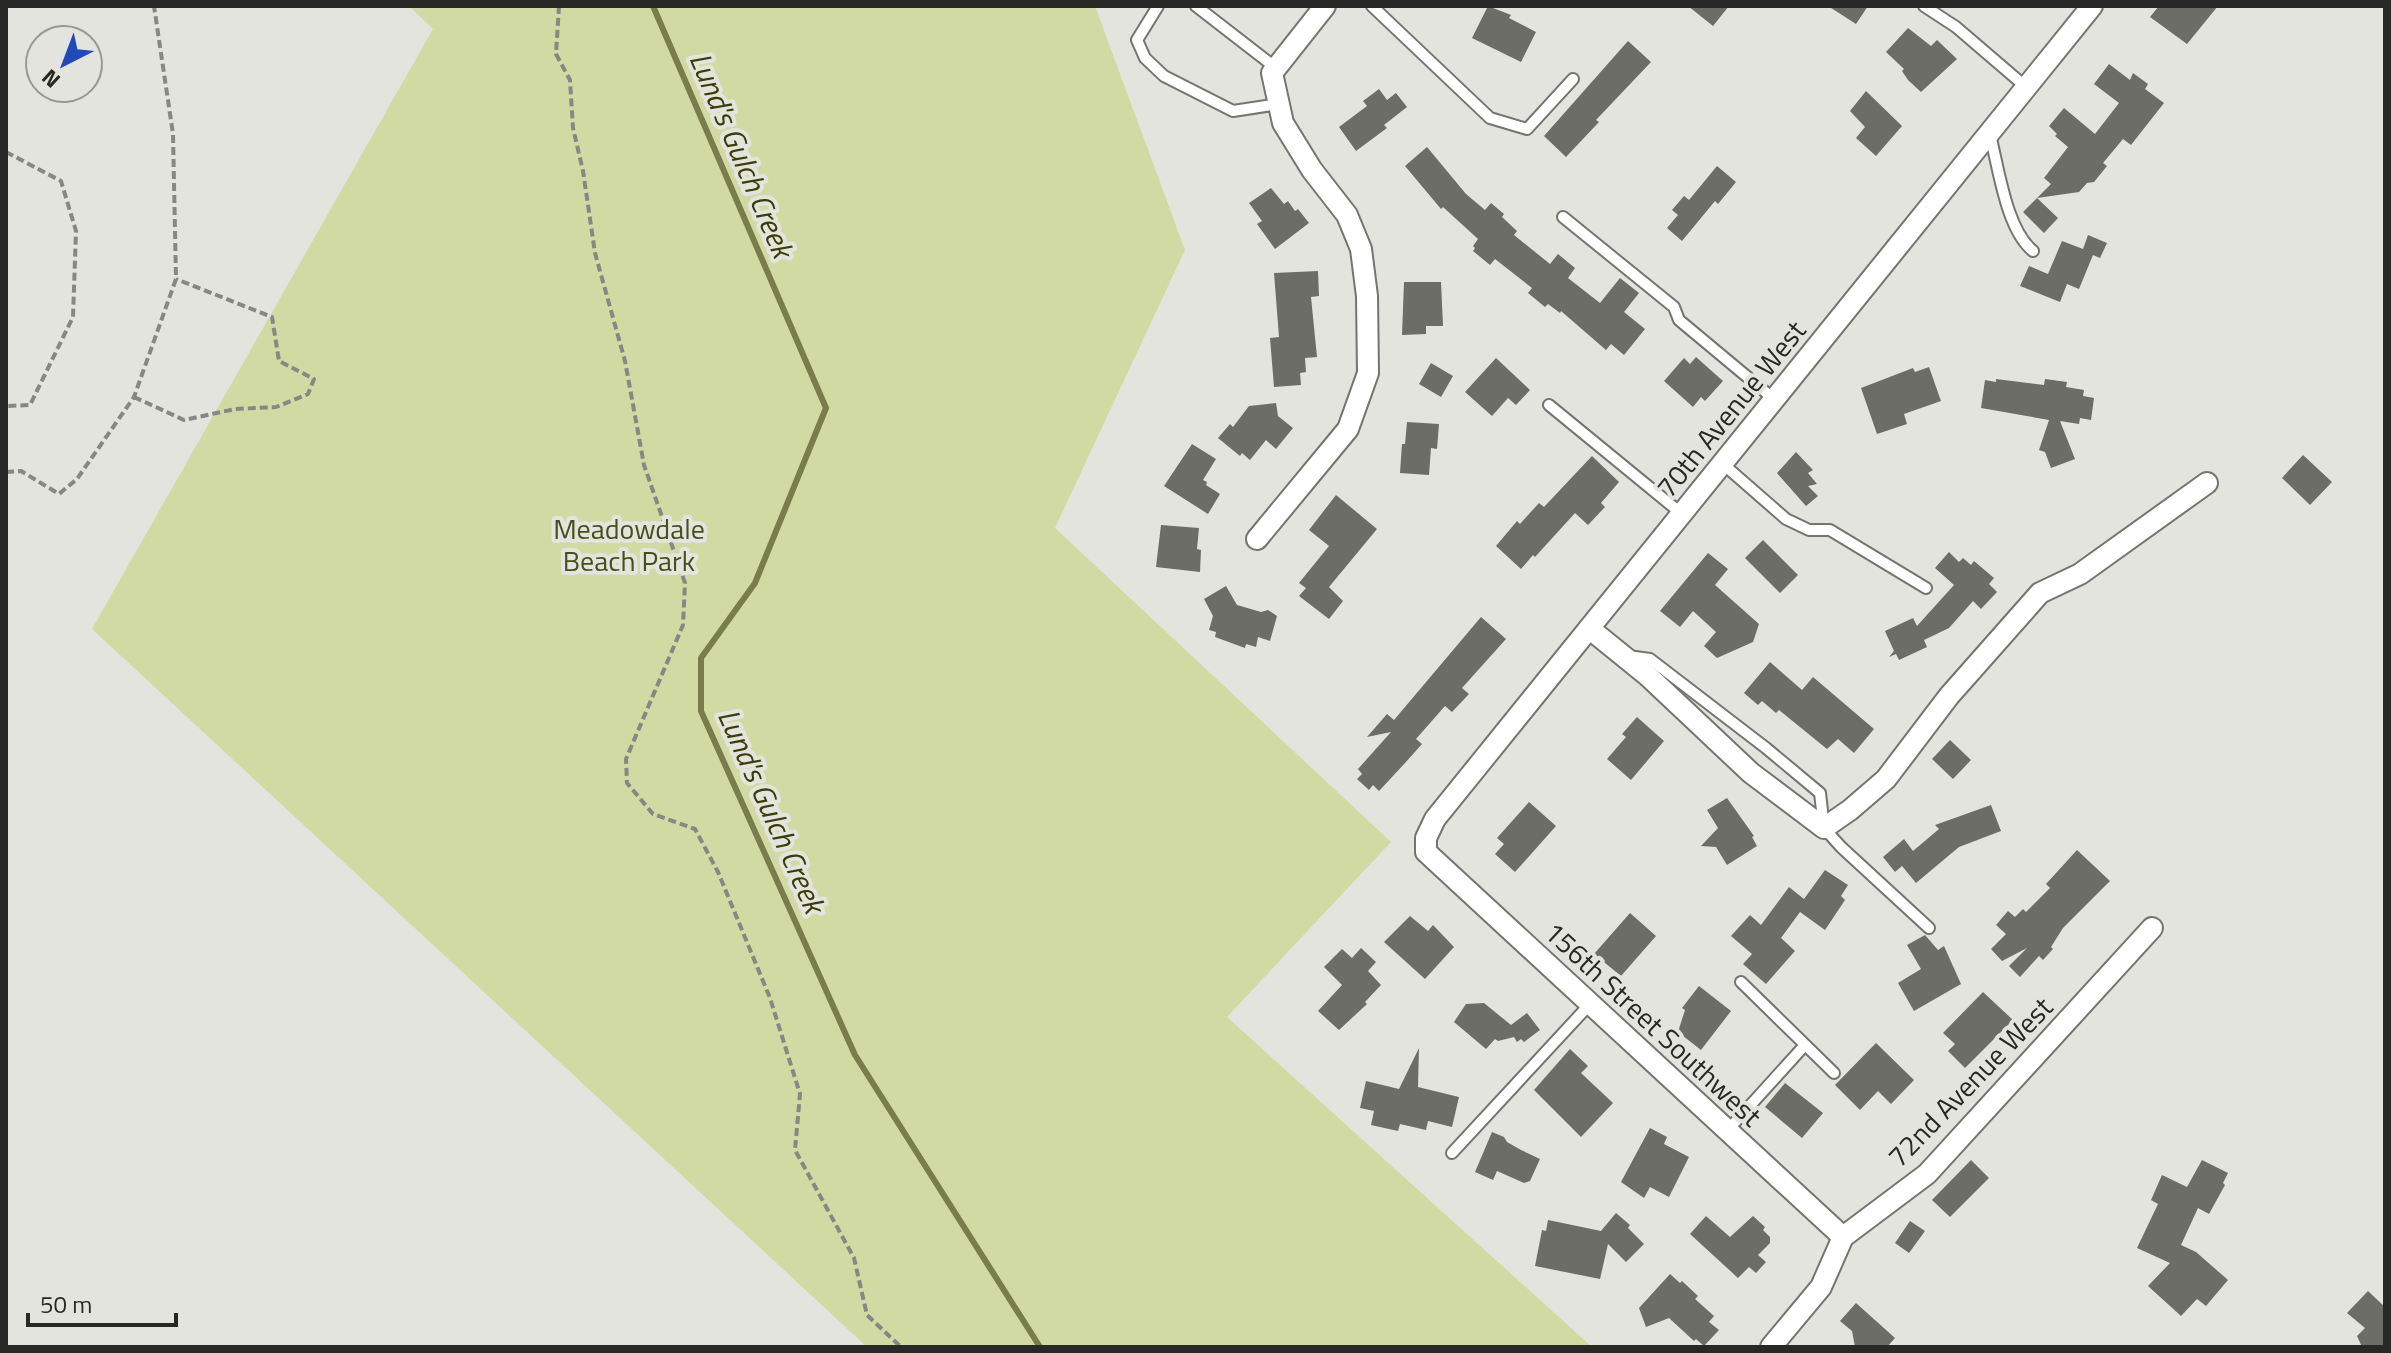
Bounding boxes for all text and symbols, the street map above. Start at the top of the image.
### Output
north arrow [24,24,104,104]
water label: Lund's Gulch Creek [678,45,807,268]
text: N [34,61,68,97]
street label: 70th Avenue West [1646,311,1816,507]
park label: Meadowdale Beach Park [553,507,705,582]
water label: Lund's Gulch Creek [706,701,839,923]
street label: 156th Street Southwest [1535,911,1772,1136]
street label: 72nd Avenue West [1877,987,2062,1177]
scale bar [28,1277,176,1327]
text: 50 m [40,1286,92,1322]

